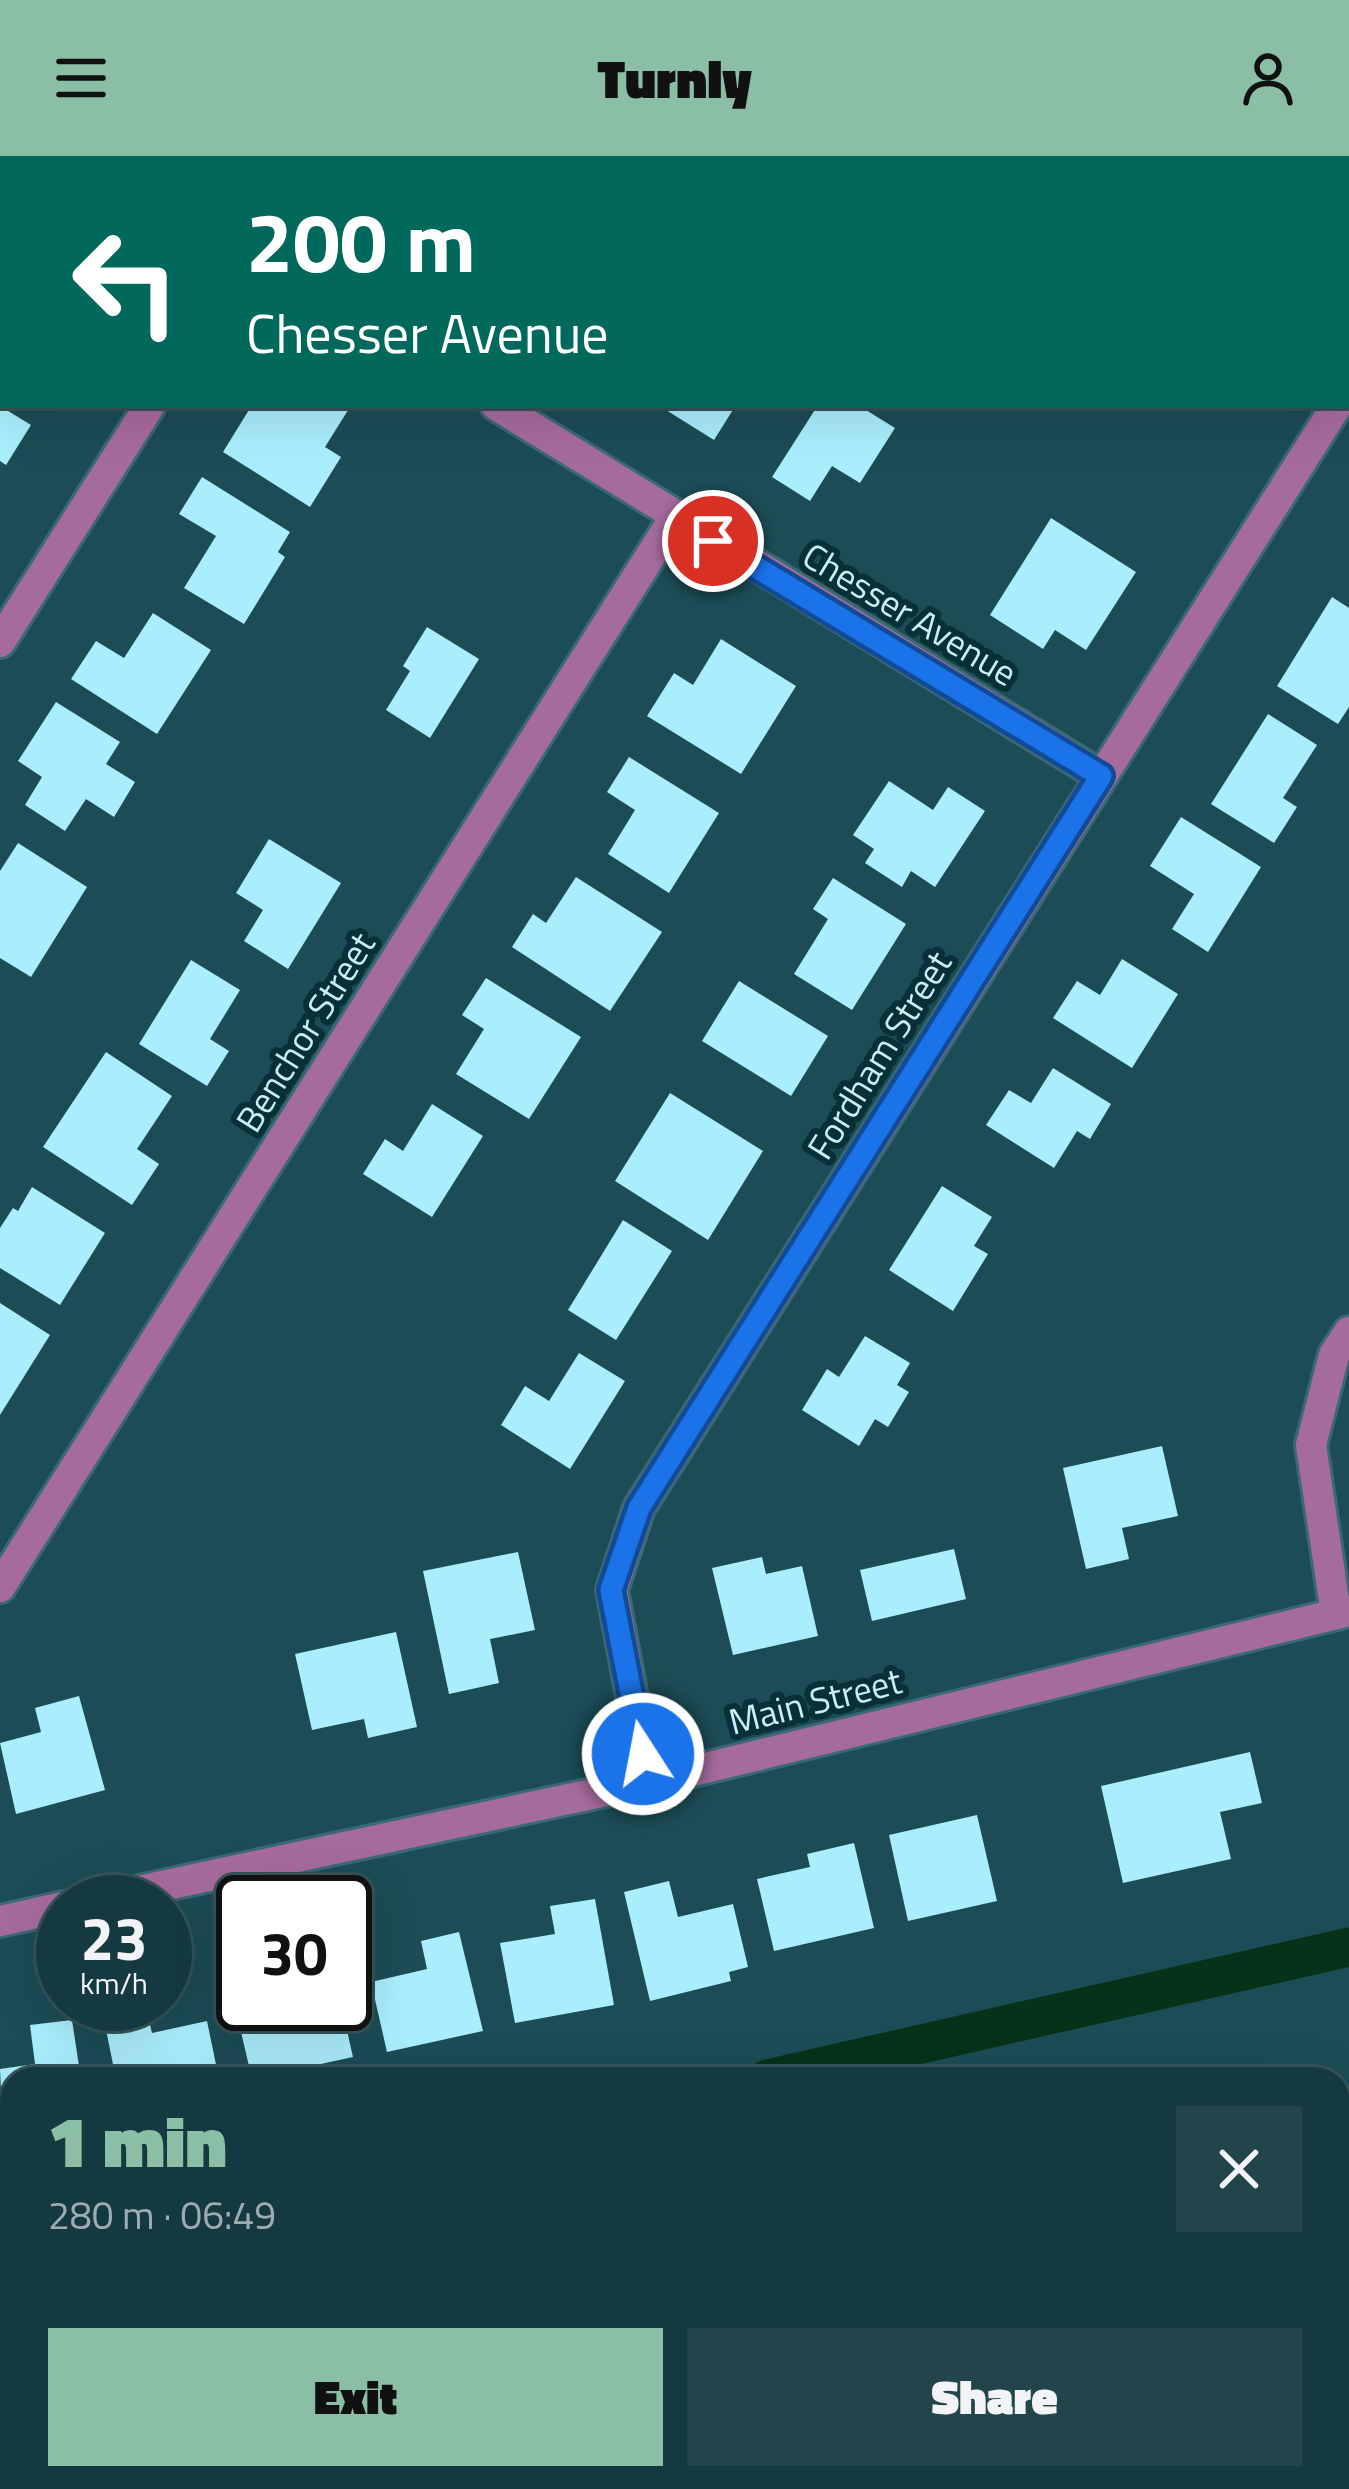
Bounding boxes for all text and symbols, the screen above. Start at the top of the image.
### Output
text: Turnly [597,37,752,119]
icon: menu [48,45,114,111]
icon: person [1235,45,1301,111]
text: 200 m [246,177,476,305]
icon: left [48,204,204,360]
text: Chesser Avenue [246,292,609,374]
pin [662,490,764,592]
icon: arrive [680,508,746,574]
street label: Chesser Avenue [792,528,1028,699]
street label: Benchor Street [221,921,388,1143]
street label: Fordham Street [793,940,965,1170]
street label: Main Street [723,1652,907,1749]
position arrow [580,1691,706,1817]
speed limit sign: 30 [216,1875,372,2031]
text: 23 [80,1892,148,1983]
text: km/h [80,1960,148,2006]
text: 1 min [48,2085,227,2195]
button: close [1176,2106,1302,2232]
text: 280 m · 06:49 [48,2185,276,2244]
button: Exit [48,2328,663,2466]
button: Share [687,2328,1302,2466]

